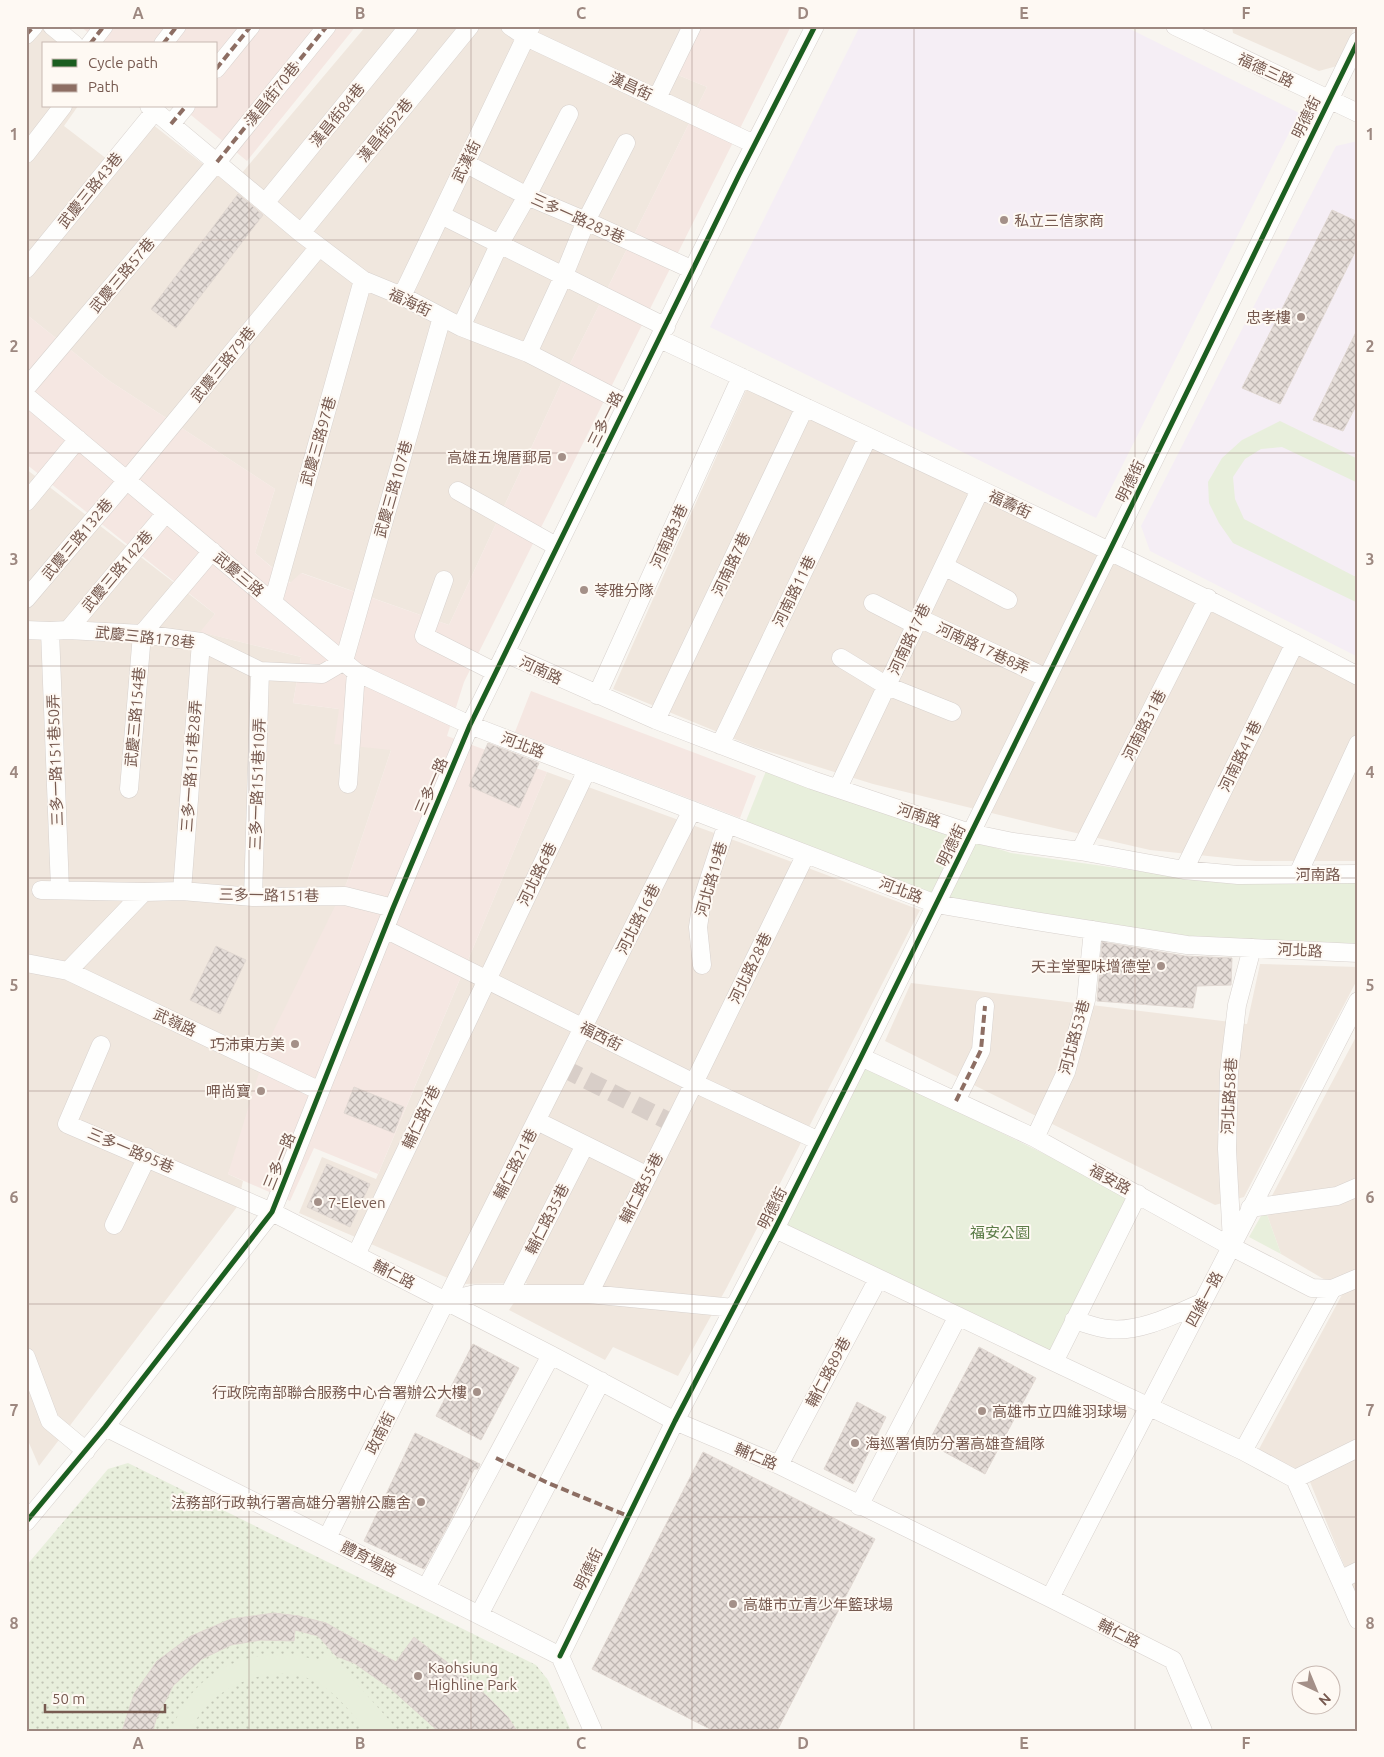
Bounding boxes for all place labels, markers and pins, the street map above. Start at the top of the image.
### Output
place label: 私立三信家商 [1014,212,1104,229]
marker: 私立三信家商 [998,214,1010,226]
place label: 忠孝樓 [1246,309,1291,326]
marker: 忠孝樓 [1295,311,1307,323]
place label: 高雄五塊厝郵局 [447,449,552,466]
marker: 高雄五塊厝郵局 [556,451,568,463]
place label: 苓雅分隊 [594,582,654,599]
marker: 苓雅分隊 [578,584,590,596]
place label: 天主堂聖味增德堂 [1031,958,1151,975]
marker: 天主堂聖味增德堂 [1155,960,1167,972]
place label: 巧沛東方美 [210,1036,285,1053]
marker: 巧沛東方美 [289,1038,301,1050]
place label: 呷尚寶 [206,1083,251,1100]
marker: 呷尚寶 [255,1085,267,1097]
place label: 7-Eleven [328,1194,386,1211]
marker: 7-Eleven [312,1196,324,1208]
place label: 行政院南部聯合服務中心合署辦公大樓 [212,1384,467,1401]
marker: 行政院南部聯合服務中心合署辦公大樓 [471,1386,483,1398]
place label: 高雄市立四維羽球場 [992,1403,1127,1420]
marker: 高雄市立四維羽球場 [976,1405,988,1417]
place label: 海巡署偵防分署高雄查緝隊 [865,1435,1045,1452]
marker: 海巡署偵防分署高雄查緝隊 [849,1437,861,1449]
place label: 法務部行政執行署高雄分署辦公廳舍 [171,1494,411,1511]
marker: 法務部行政執行署高雄分署辦公廳舍 [415,1496,427,1508]
place label: 高雄市立青少年籃球場 [743,1596,893,1613]
marker: 高雄市立青少年籃球場 [727,1598,739,1610]
place label: Kaohsiung Highline Park [428,1659,517,1693]
marker: Kaohsiung Highline Park [412,1670,424,1682]

